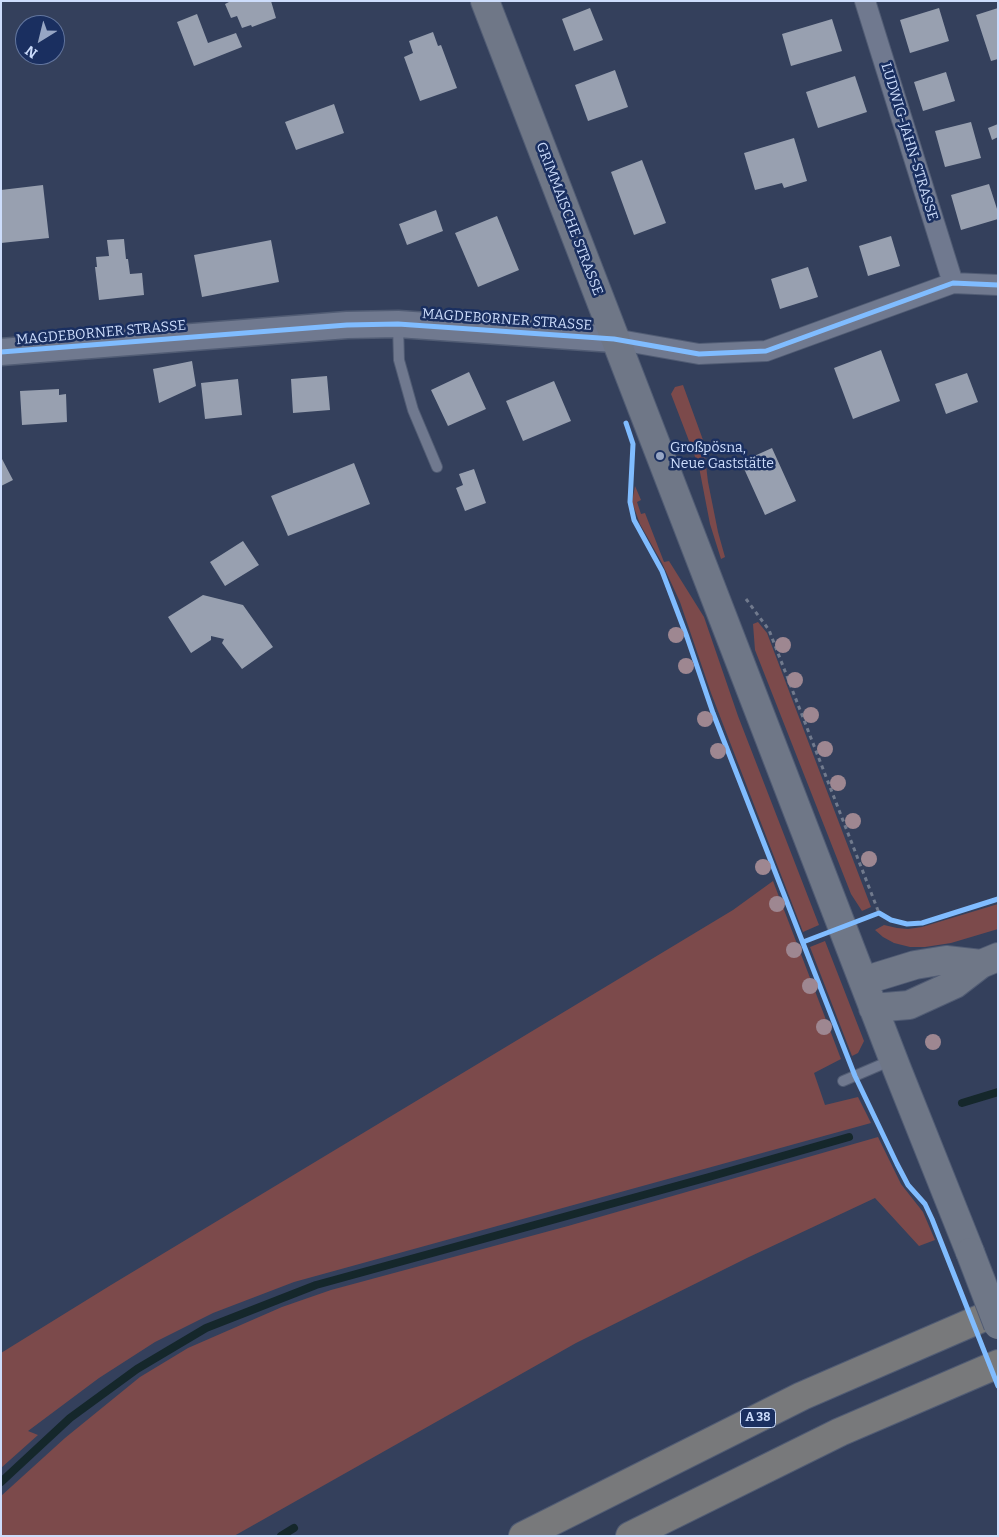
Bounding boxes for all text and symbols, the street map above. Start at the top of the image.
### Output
north arrow [15,15,65,65]
text: N [22,42,41,62]
street label: LUDWIG-JAHN-STRASSE [877,61,941,223]
street label: GRIMMAISCHE STRASSE [532,140,606,298]
street label: MAGDEBORNER STRASSE [421,306,593,334]
street label: MAGDEBORNER STRASSE [15,317,187,349]
place label: Großpösna, Neue Gaststätte [670,440,774,472]
marker: Großpösna, Neue Gaststätte [654,450,666,462]
road number: A 38 [740,1409,776,1428]

